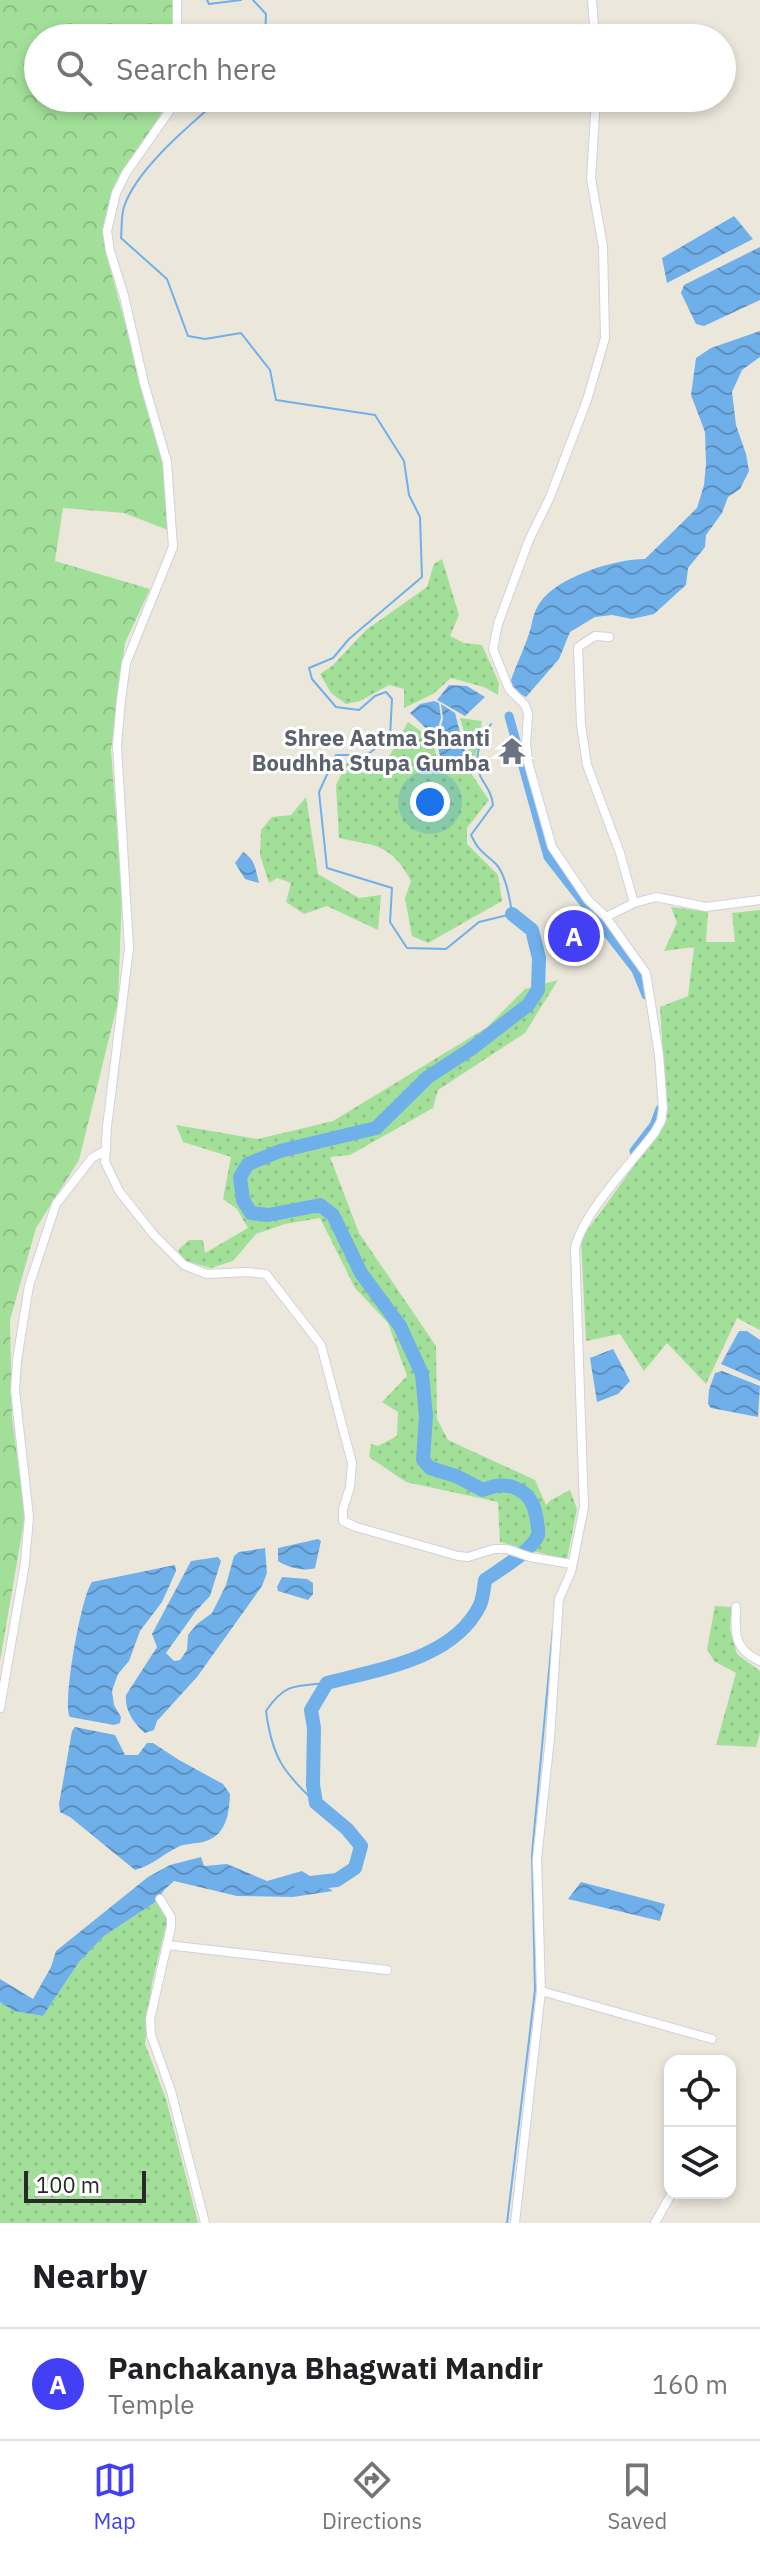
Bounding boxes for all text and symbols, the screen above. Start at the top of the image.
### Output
search box [24,24,736,112]
icon: search [52,46,96,90]
text: Search here [116,49,277,88]
place label: Shree Aatma Shanti Boudhha Stupa Gumba [252,723,490,777]
temple icon: Shree Aatma Shanti Boudhha Stupa Gumba [497,736,527,766]
your location [410,782,450,822]
pin: A [548,906,600,966]
map controls [664,2055,736,2199]
button: locate [664,2055,736,2127]
button: layers [664,2127,736,2199]
scale bar [24,2167,146,2203]
text: 100 m [36,2170,100,2199]
text: Nearby [32,2253,147,2297]
text: Panchakanya Bhagwati Mandir [108,2348,543,2387]
text: A [49,2367,67,2401]
text: 160 m [652,2367,728,2401]
text: Temple [108,2387,195,2421]
tab: Map [93,2458,137,2535]
tab: Directions [322,2458,422,2535]
tab: Saved [607,2458,667,2535]

